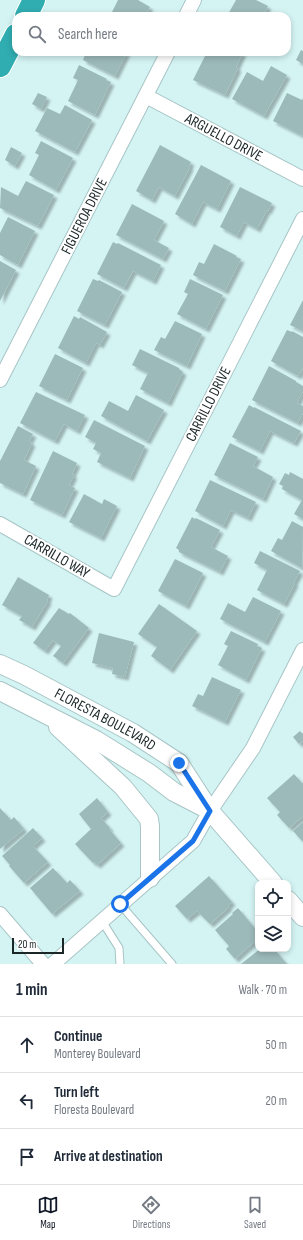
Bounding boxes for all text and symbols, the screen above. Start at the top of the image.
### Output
search box [12,12,291,56]
icon: search [26,23,48,45]
text: Search here [58,25,118,44]
street label: ARGUELLO DRIVE [181,109,266,166]
street label: FIGUEROA DRIVE [57,175,112,258]
street label: CARRILLO DRIVE [181,364,235,445]
street label: CARRILLO WAY [21,530,94,583]
street label: FLORESTA BOULEVARD [51,684,159,755]
route end [170,754,188,772]
map controls [255,880,291,952]
button: locate [255,880,291,916]
route start [111,895,129,913]
button: layers [255,916,291,952]
scale bar [12,936,64,955]
text: 20 m [18,938,36,951]
text: 1 min [16,980,48,1000]
text: Walk · 70 m [238,982,287,998]
text: Continue [54,1027,103,1046]
icon: ahead [16,1034,38,1056]
text: 50 m [266,1037,287,1053]
text: Monterey Boulevard [54,1046,141,1062]
text: Turn left [54,1083,99,1102]
icon: left [16,1090,38,1112]
text: 20 m [265,1093,287,1109]
text: Floresta Boulevard [54,1102,134,1118]
icon: arrive [16,1146,38,1168]
text: Arrive at destination [54,1147,163,1166]
tab: Map [37,1194,59,1231]
tab: Directions [133,1194,170,1231]
tab: Saved [244,1194,266,1231]

